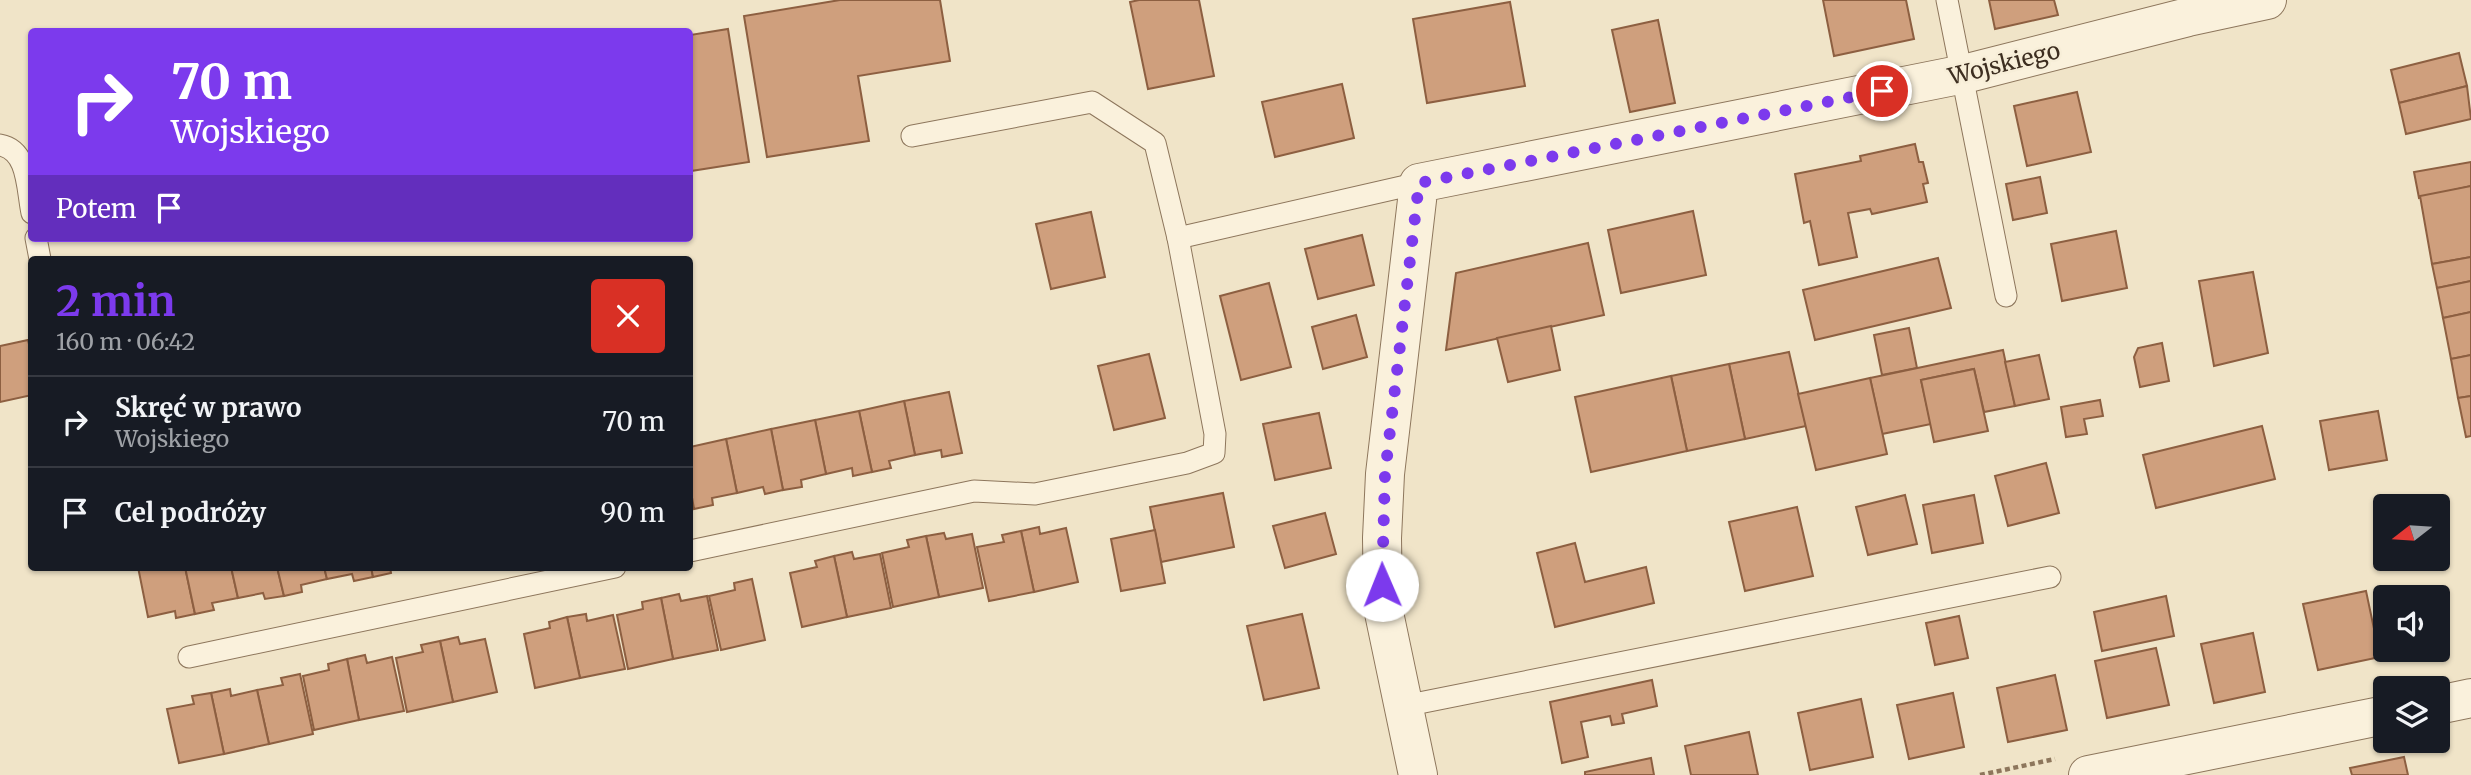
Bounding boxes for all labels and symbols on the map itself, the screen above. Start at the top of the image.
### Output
street label: Wojskiego [1944,35,2063,91]
pin [1852,61,1912,121]
north arrow [2373,494,2450,570]
position arrow [1345,548,1419,622]

